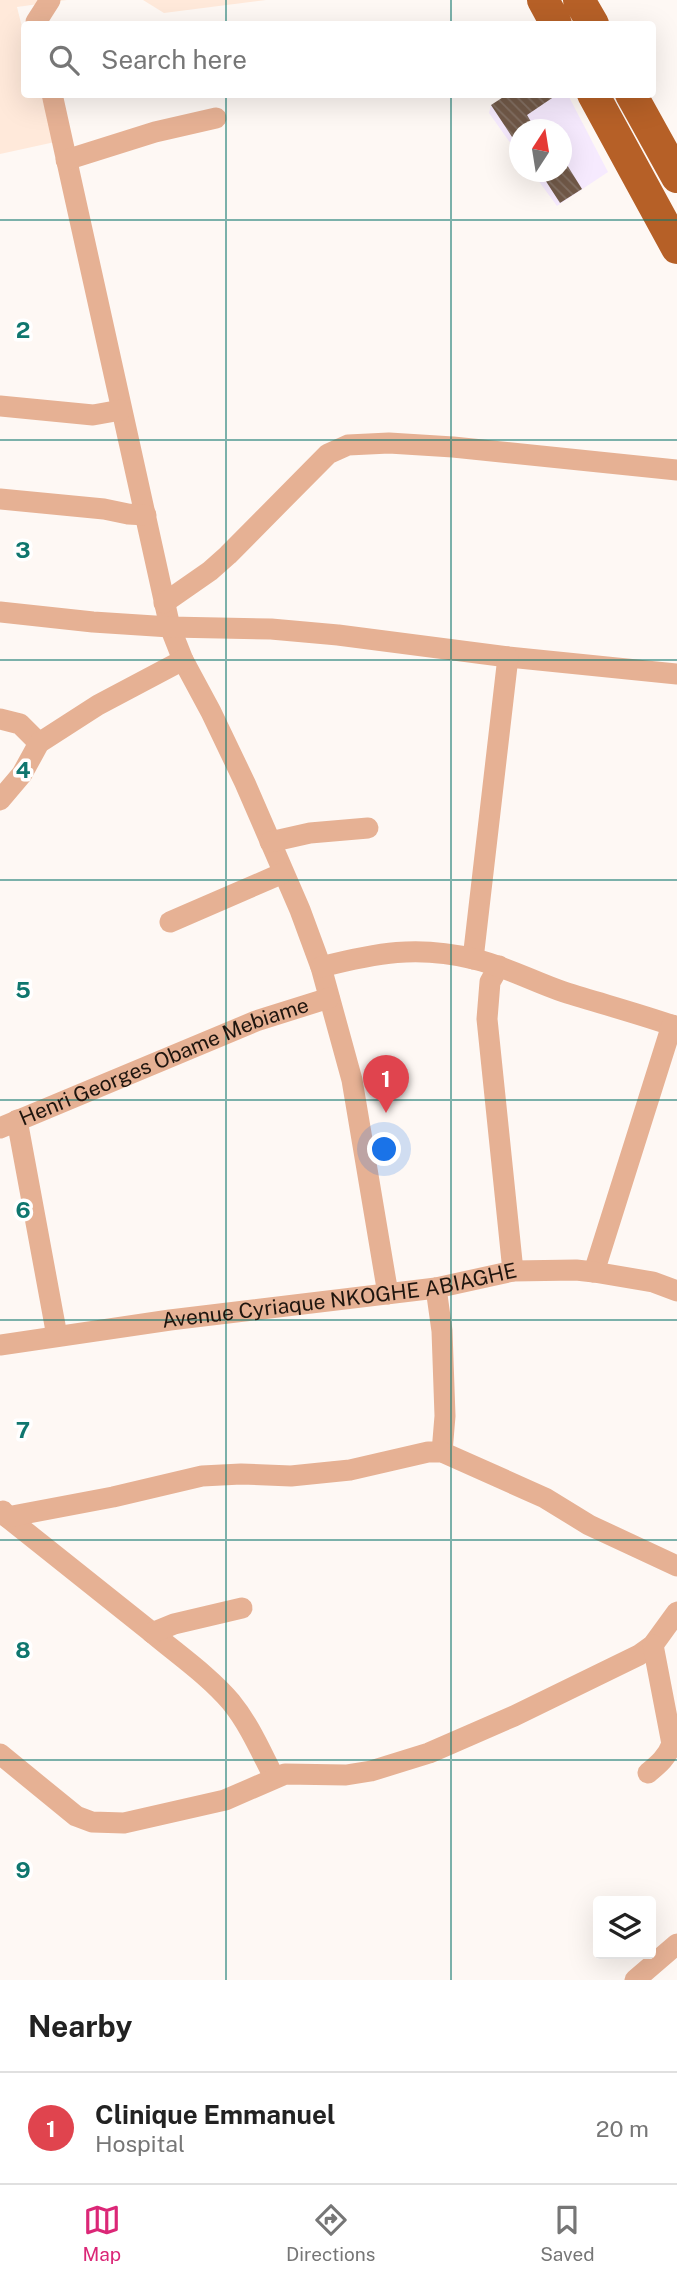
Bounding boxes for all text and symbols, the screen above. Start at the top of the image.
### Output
search box [21,21,656,98]
icon: search [45,41,83,79]
text: Search here [101,44,247,75]
north arrow [509,119,572,182]
text: 2 [16,316,30,343]
text: 3 [15,536,31,563]
text: 4 [15,756,31,783]
text: 5 [15,976,31,1003]
street label: Henri Georges Obame Mebiame [15,992,312,1131]
pin: 1 [363,1055,409,1113]
your location [367,1132,401,1166]
text: 6 [15,1196,31,1223]
street label: Avenue Cyriaque NKOGHE ABIAGHE [160,1258,519,1333]
text: 7 [16,1416,30,1443]
text: 8 [15,1636,31,1663]
text: 9 [15,1856,31,1883]
map controls [593,1896,656,1959]
button: layers [593,1896,656,1959]
text: Nearby [28,2008,132,2044]
text: Clinique Emmanuel [95,2099,335,2130]
text: 1 [46,2115,56,2142]
text: 20 m [596,2115,649,2142]
text: Hospital [95,2130,185,2157]
tab: Map [82,2201,121,2265]
tab: Directions [286,2201,375,2265]
tab: Saved [540,2201,595,2265]

